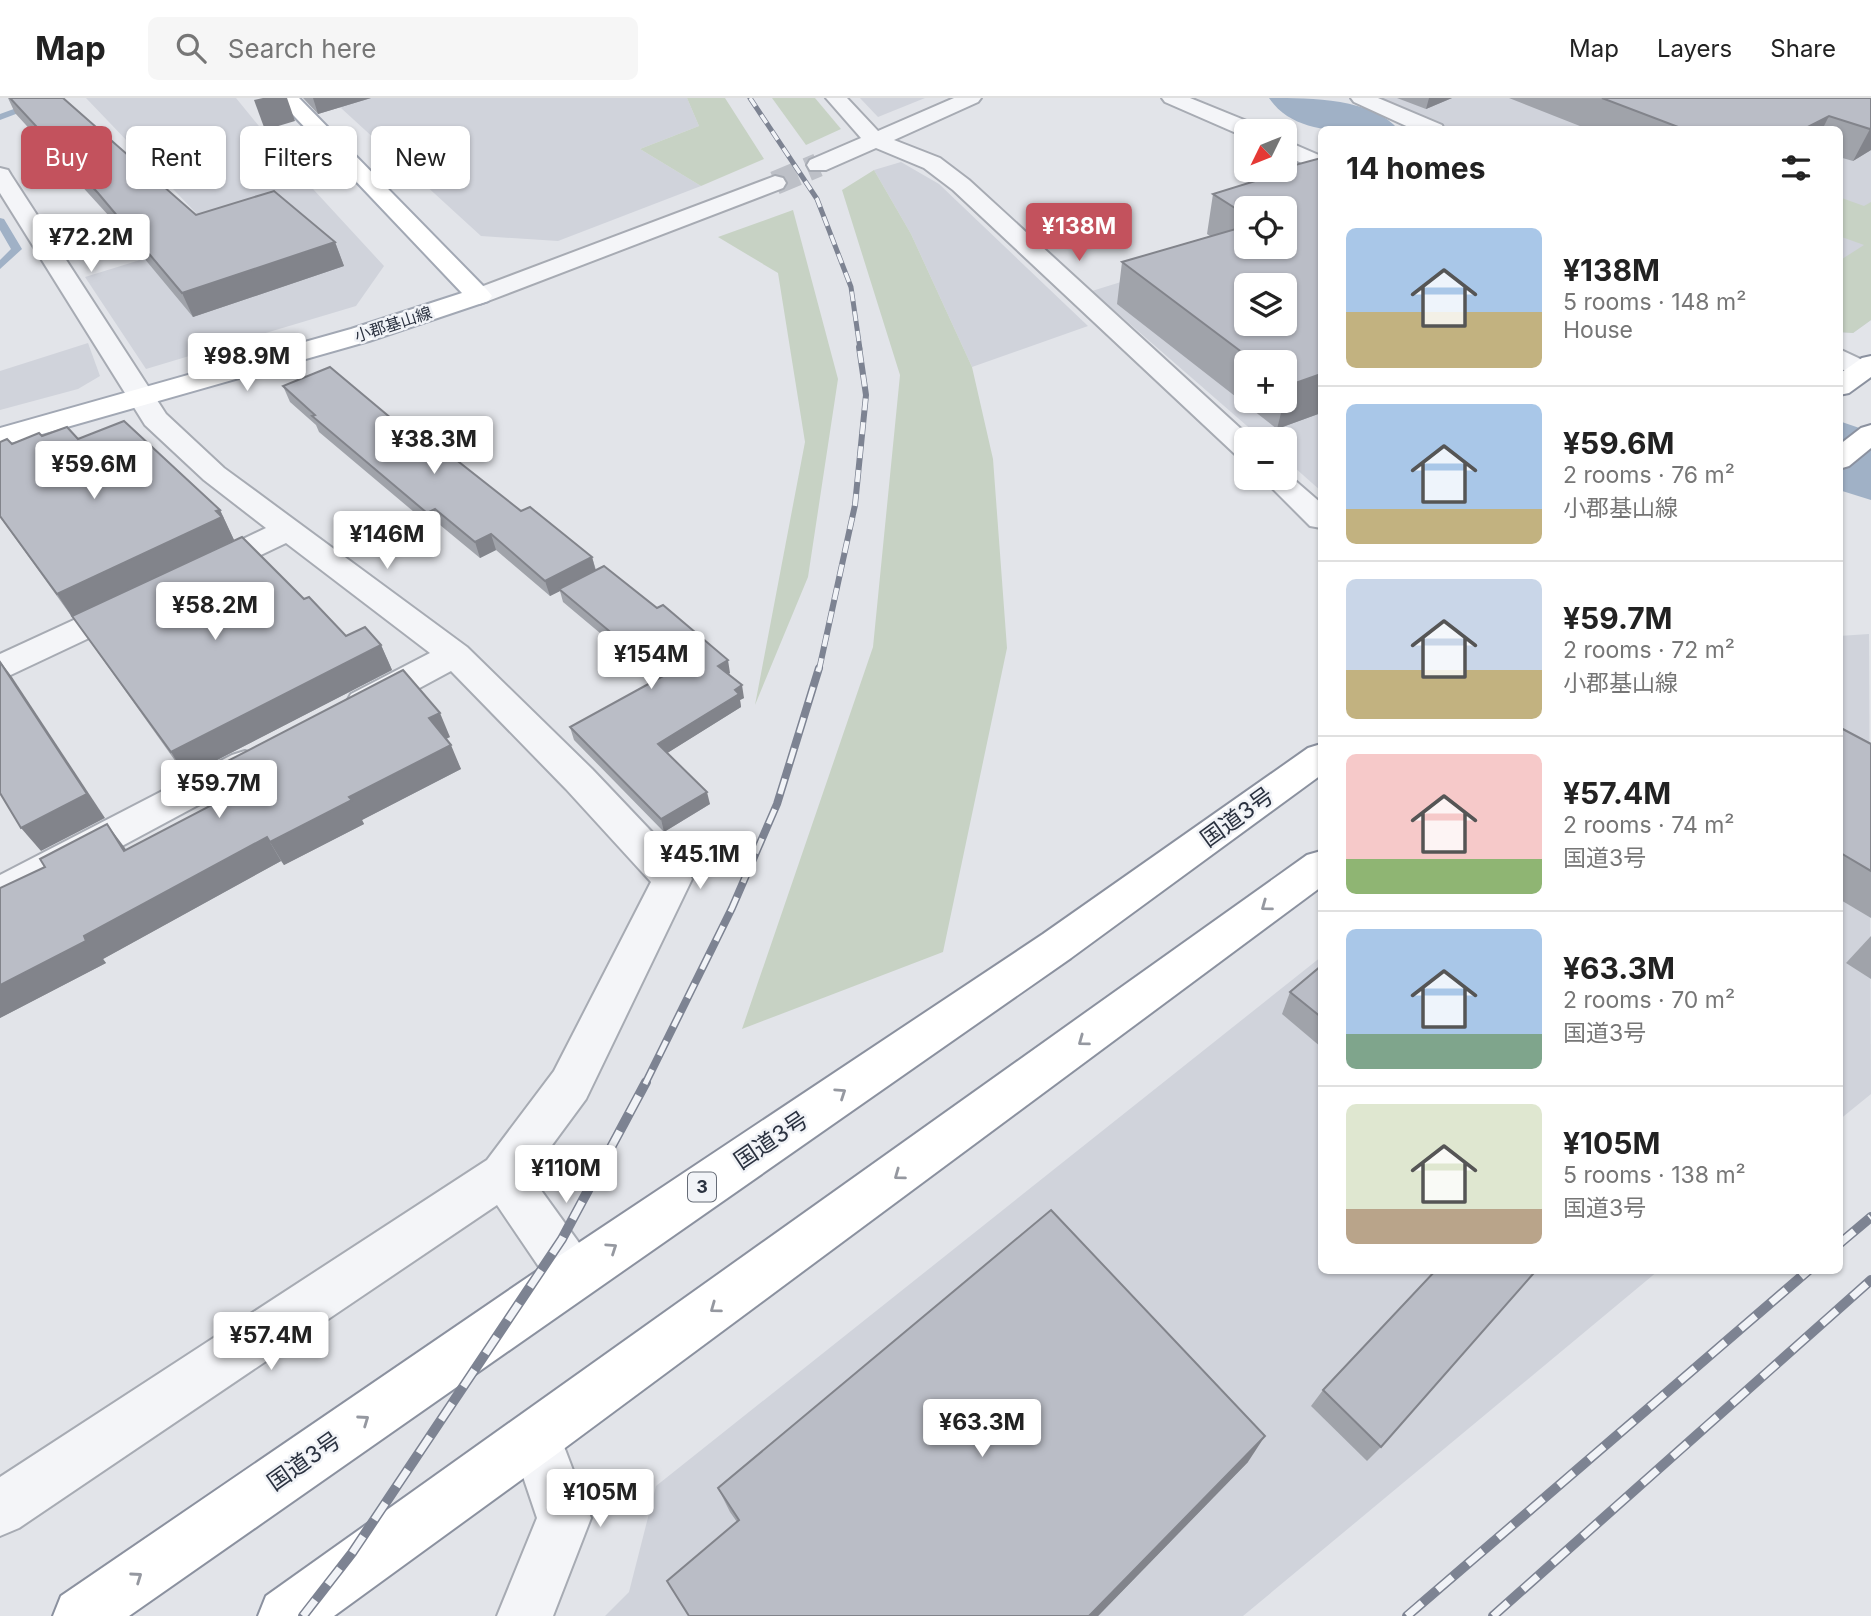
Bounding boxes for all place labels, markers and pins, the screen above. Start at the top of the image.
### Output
pin: ¥138M [1030,204,1128,263]
pin: ¥72.2M [34,214,148,274]
pin: ¥98.9M [190,334,304,393]
pin: ¥38.3M [377,416,491,476]
pin: ¥59.6M [37,442,151,501]
pin: ¥146M [338,512,436,571]
pin: ¥58.2M [158,582,272,642]
pin: ¥154M [602,632,700,691]
pin: ¥59.7M [162,760,276,820]
pin: ¥45.1M [643,832,757,891]
pin: ¥110M [517,1146,615,1205]
pin: ¥57.4M [214,1312,328,1372]
pin: ¥63.3M [925,1400,1039,1459]
pin: ¥105M [551,1470,649,1529]

